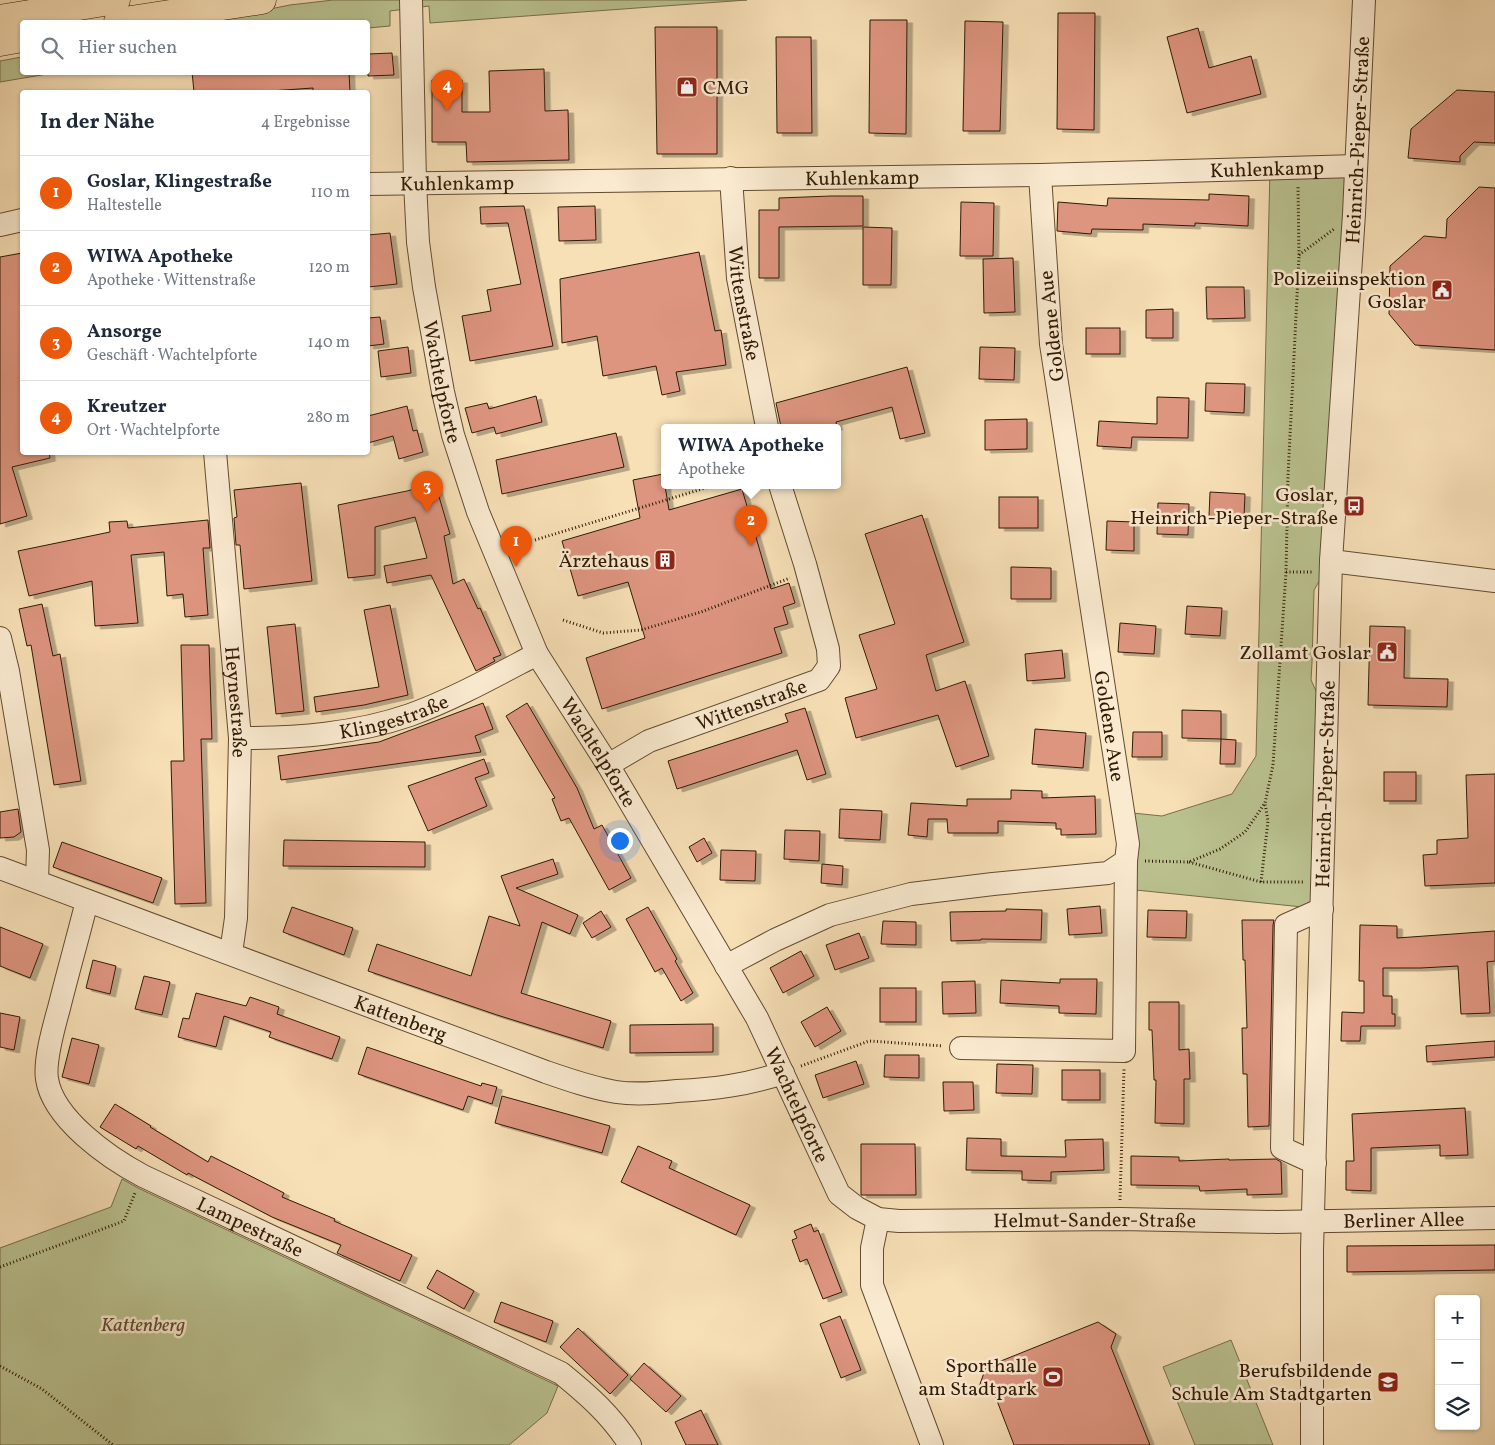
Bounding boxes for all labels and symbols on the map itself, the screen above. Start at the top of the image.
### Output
street label: Heinrich-Pieper-Straße [1340,36,1378,245]
pin: 4 [431,70,463,111]
shop icon: CMG [675,75,699,99]
place label: CMG [703,75,749,103]
street label: Kuhlenkamp [1209,155,1324,186]
street label: Kuhlenkamp [805,165,919,194]
street label: Kuhlenkamp [400,170,514,200]
street label: Wittenstraße [720,245,766,363]
place label: Polizeiinspektion Goslar [1273,266,1426,317]
street label: Goldene Aue [1033,269,1073,383]
public building icon: Polizeiinspektion Goslar [1430,278,1454,302]
street label: Wachtelpforte [414,318,467,448]
pin: 3 [411,471,443,512]
place label: Goslar, Heinrich-Pieper-Straße [1130,482,1338,533]
bus stop icon: Goslar, Heinrich-Pieper-Straße [1342,494,1366,518]
pin: 2 [735,505,767,546]
pin: 1 [500,526,532,567]
place label: Ärztehaus [559,548,649,576]
building icon: Ärztehaus [653,548,677,572]
place label: Zollamt Goslar [1239,640,1371,668]
public building icon: Zollamt Goslar [1375,640,1399,664]
street label: Heynestraße [216,645,252,758]
street label: Goldene Aue [1085,669,1131,784]
street label: Wittenstraße [692,673,811,739]
street label: Heinrich-Pieper-Straße [1310,680,1344,889]
street label: Klingestraße [337,689,453,748]
street label: Wachtelpforte [552,693,642,813]
your location [607,828,633,854]
street label: Kattenberg [350,990,451,1050]
street label: Wachtelpforte [756,1043,835,1168]
street label: Lampestraße [191,1191,307,1266]
street label: Helmut-Sander-Straße [993,1207,1196,1236]
street label: Berliner Allee [1343,1207,1465,1237]
park label: Kattenberg [101,1312,185,1340]
place label: Sporthalle am Stadtpark [918,1353,1037,1404]
place label: Berufsbildende Schule Am Stadtgarten [1171,1358,1372,1409]
sports icon: Sporthalle am Stadtpark [1041,1365,1065,1389]
school or university icon: Berufsbildende Schule Am Stadtgarten [1376,1370,1400,1394]

